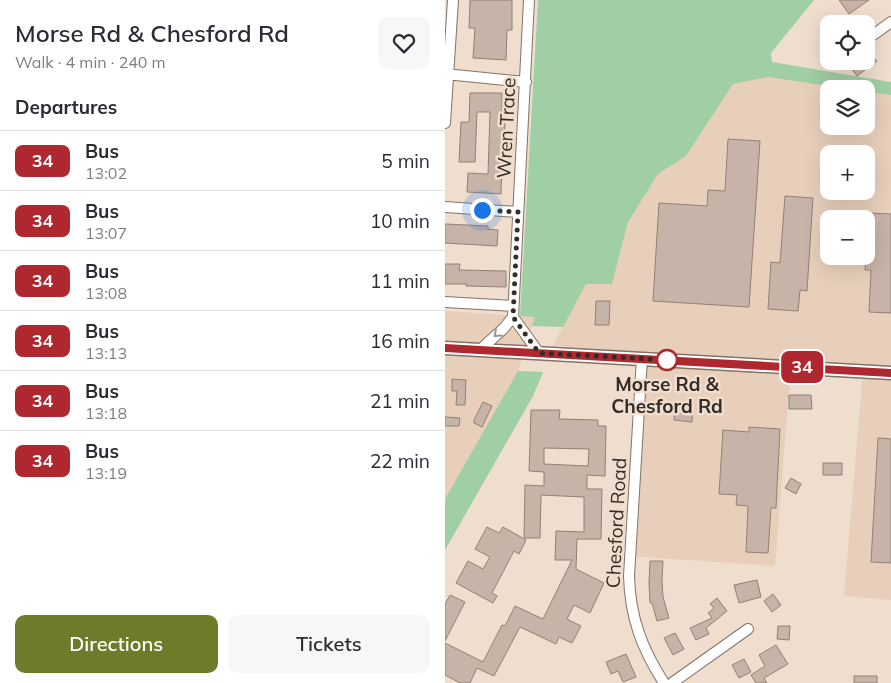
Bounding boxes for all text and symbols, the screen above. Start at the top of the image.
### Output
map controls [820,15,875,265]
button: locate [820,15,875,70]
button: heart [378,17,430,69]
text: Morse Rd & Chesford Rd [15,18,289,48]
text: Walk · 4 min · 240 m [15,52,166,72]
street label: Wren Trace [491,77,521,179]
button: layers [820,80,875,135]
text: Departures [15,95,117,119]
text: Bus [85,139,119,163]
button: + [820,145,875,200]
text: 34 [32,149,53,172]
text: 5 min [381,149,430,173]
text: 13:02 [85,163,127,183]
your location [470,198,495,223]
text: Bus [85,199,119,223]
text: 34 [32,209,53,232]
text: 10 min [370,209,430,233]
button: − [820,210,875,265]
text: 13:07 [85,223,127,243]
text: Bus [85,259,119,283]
text: 34 [32,269,53,292]
text: 11 min [370,269,430,293]
text: 13:08 [85,283,127,303]
text: Bus [85,319,119,343]
text: 34 [32,329,53,352]
text: 16 min [370,329,430,353]
one-way arrow [493,329,502,338]
text: 13:13 [85,343,127,363]
marker: Morse Rd & Chesford Rd [656,349,678,371]
line badge: 34 [779,351,825,383]
text: 34 [791,355,813,378]
place label: Morse Rd & Chesford Rd [611,372,723,418]
text: Bus [85,379,119,403]
text: 34 [32,389,53,412]
text: 21 min [370,389,430,413]
text: 13:18 [85,403,127,423]
text: Bus [85,439,119,463]
text: 34 [32,449,53,472]
text: 22 min [370,449,430,473]
street label: Chesford Road [601,457,631,589]
text: 13:19 [85,463,127,483]
button: Directions [15,615,218,673]
button: Tickets [228,615,430,673]

